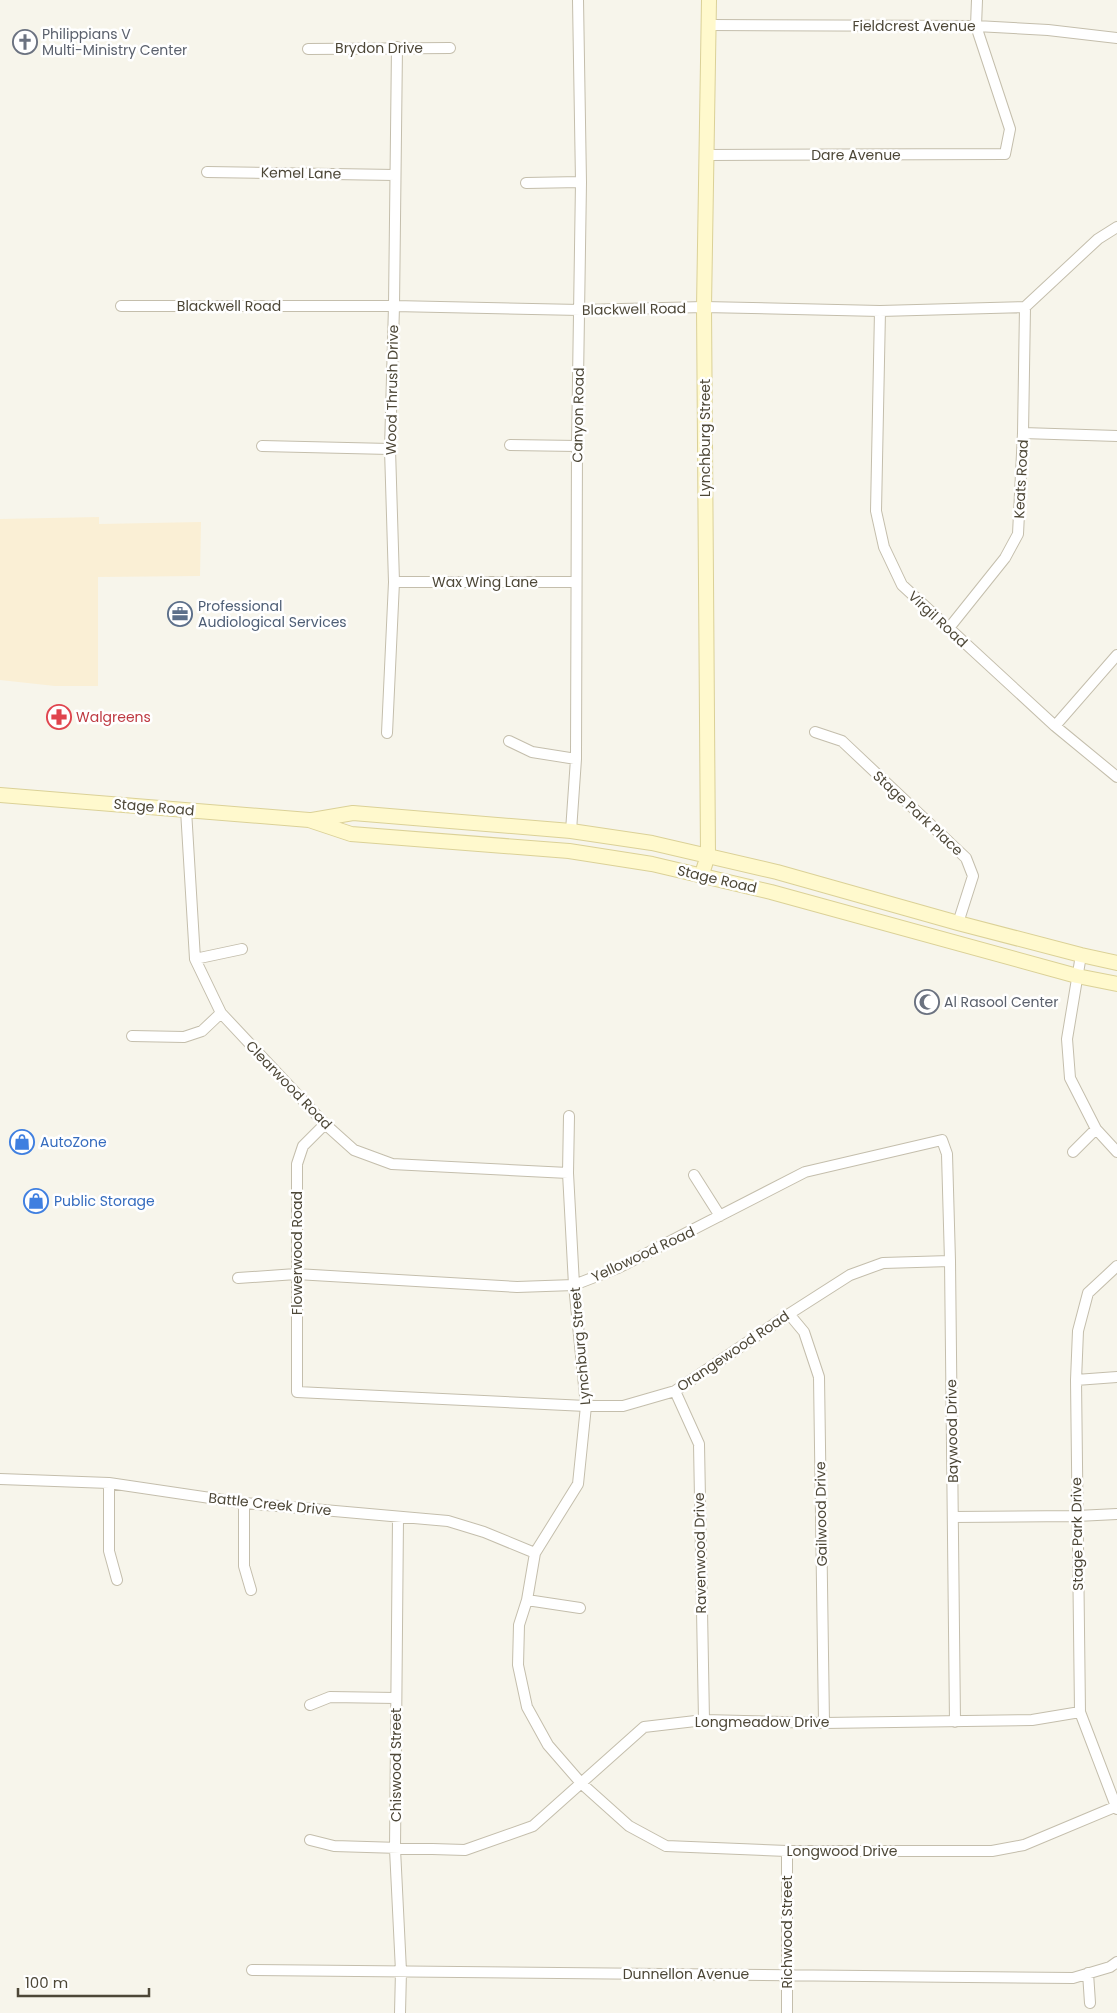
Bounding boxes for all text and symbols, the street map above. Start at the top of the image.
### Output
street label: Fieldcrest Avenue [852,16,976,36]
place label: Philippians V Multi-Ministry Center [42,24,187,60]
church icon: Philippians V Multi-Ministry Center [12,29,38,55]
street label: Brydon Drive [335,38,423,58]
street label: Dare Avenue [811,145,901,165]
street label: Kemel Lane [261,162,342,184]
street label: Blackwell Road [177,296,281,316]
street label: Blackwell Road [582,298,686,320]
street label: Wood Thrush Drive [381,324,403,455]
street label: Canyon Road [567,367,589,463]
street label: Lynchburg Street [695,379,715,497]
street label: Keats Road [1009,439,1033,519]
street label: Wax Wing Lane [432,572,538,592]
street label: Virgil Road [904,586,972,652]
place label: Professional Audiological Services [198,596,347,632]
office icon: Professional Audiological Services [167,601,193,627]
pharmacy icon: Walgreens [46,704,72,730]
place label: Walgreens [76,707,151,727]
street label: Stage Park Place [869,766,968,860]
street label: Stage Road [113,794,195,820]
street label: Stage Road [675,860,759,898]
mosque icon: Al Rasool Center [914,989,940,1015]
place label: Al Rasool Center [944,992,1058,1012]
street label: Clearwood Road [241,1036,337,1134]
shop icon: AutoZone [9,1129,35,1155]
place label: AutoZone [40,1132,107,1152]
shop icon: Public Storage [23,1188,49,1214]
place label: Public Storage [54,1191,155,1211]
street label: Flowerwood Road [287,1191,307,1315]
street label: Yellowood Road [588,1221,698,1287]
street label: Lynchburg Street [565,1286,595,1406]
street label: Orangewood Road [673,1306,793,1396]
street label: Baywood Drive [941,1379,963,1483]
street label: Gailwood Drive [810,1461,832,1567]
street label: Stage Park Drive [1066,1477,1088,1591]
street label: Battle Creek Drive [208,1488,333,1520]
street label: Ravenwood Drive [689,1492,711,1614]
street label: Chiswood Street [386,1708,406,1822]
street label: Longmeadow Drive [695,1712,830,1732]
street label: Longwood Drive [786,1841,898,1861]
street label: Richwood Street [777,1875,797,1989]
street label: Dunnellon Avenue [623,1964,750,1984]
scale bar [18,1966,149,1998]
text: 100 m [25,1972,68,1993]

